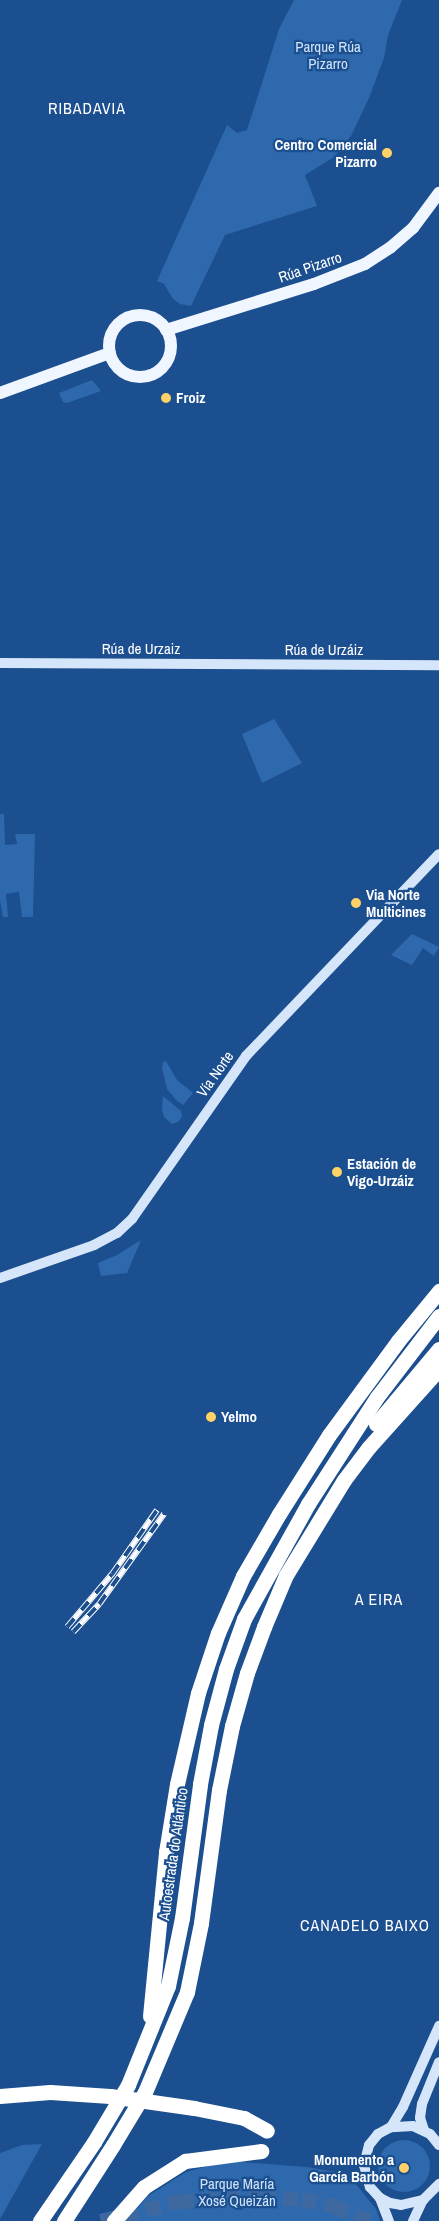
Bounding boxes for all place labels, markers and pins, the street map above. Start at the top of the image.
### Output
place label: Centro Comercial Pizarro [274,135,377,170]
marker: Centro Comercial Pizarro [381,147,393,159]
place label: Froiz [176,389,205,407]
marker: Froiz [160,392,172,404]
place label: Via Norte Multicines [366,885,426,920]
marker: Via Norte Multicines [350,897,362,909]
place label: Estación de Vigo-Urzáiz [347,1154,416,1189]
marker: Estación de Vigo-Urzáiz [331,1166,343,1178]
place label: Yelmo [221,1408,257,1426]
marker: Yelmo [205,1411,217,1423]
place label: Monumento a García Barbón [309,2150,394,2185]
marker: Monumento a García Barbón [398,2162,410,2174]

